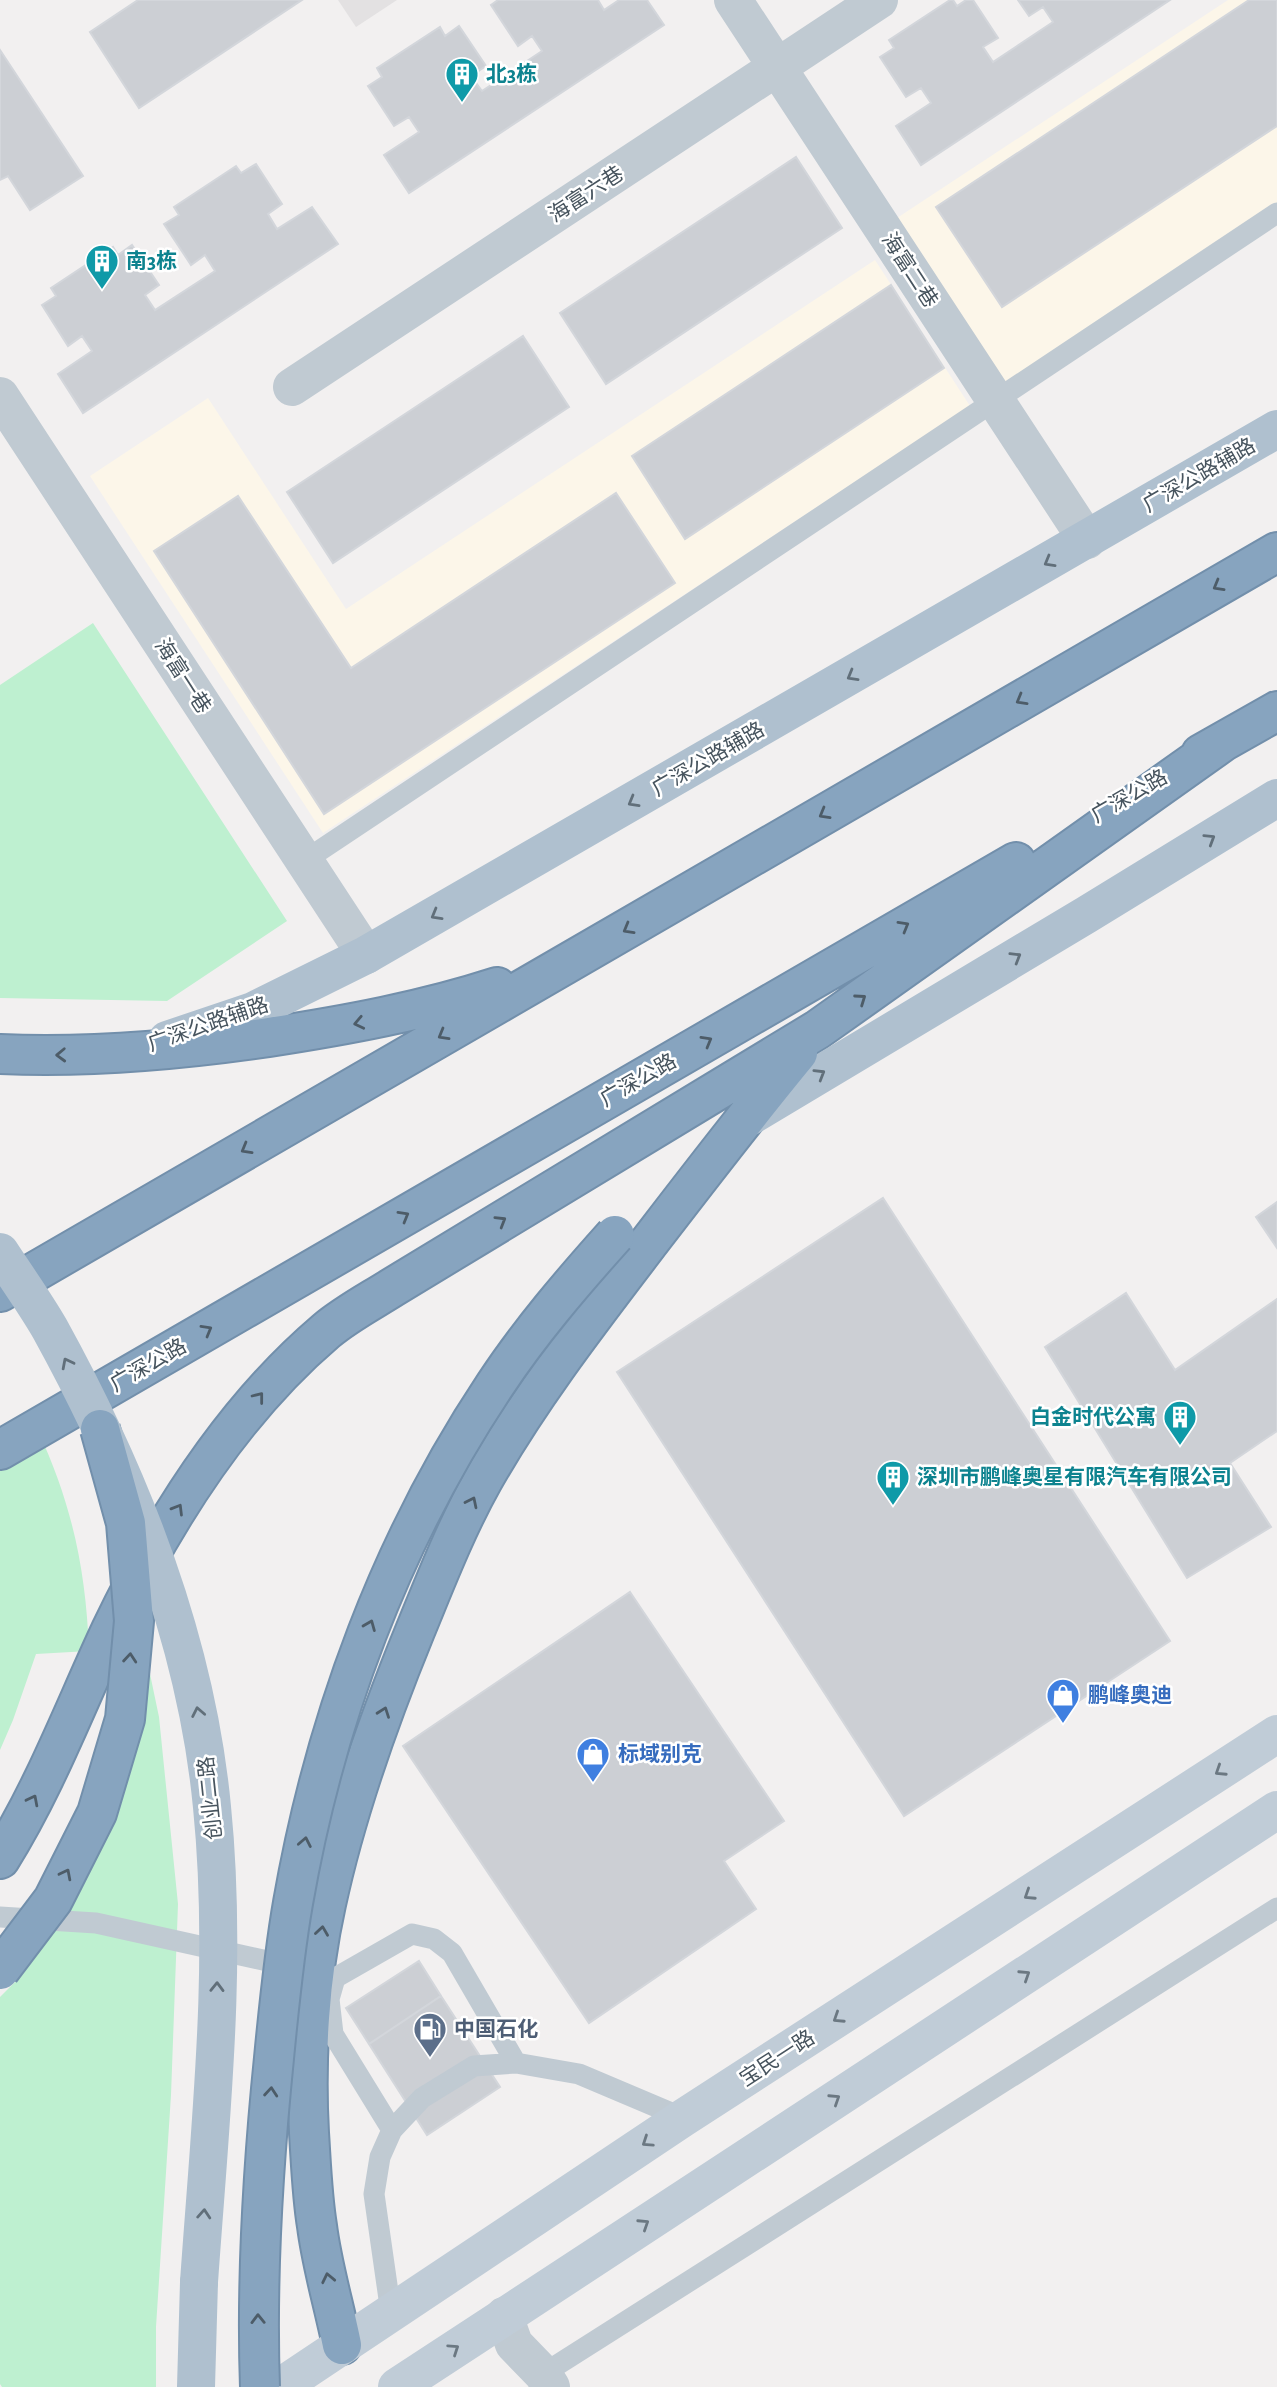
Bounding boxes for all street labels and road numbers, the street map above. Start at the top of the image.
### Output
street label: 海富六巷 [545,162,627,226]
street label: 海富二巷 [878,229,942,311]
street label: 广深公路辅路 [1139,434,1259,516]
street label: 海富一巷 [151,635,215,717]
street label: 广深公路辅路 [648,718,768,800]
street label: 广深公路 [1087,765,1171,827]
street label: 广深公路辅路 [145,993,271,1055]
street label: 广深公路 [596,1049,680,1111]
street label: 广深公路 [106,1334,190,1396]
street label: 创业二路 [195,1755,225,1841]
street label: 宝民一路 [736,2026,818,2090]

